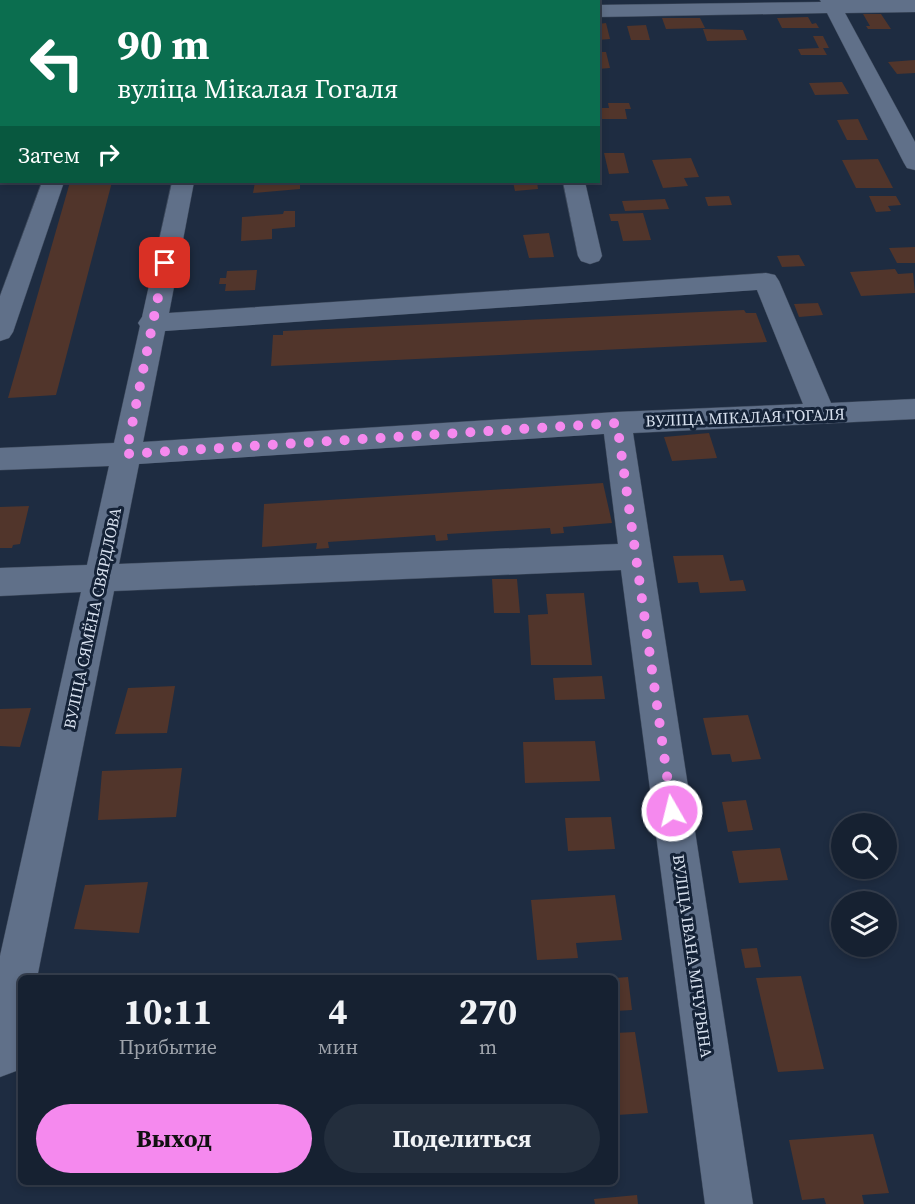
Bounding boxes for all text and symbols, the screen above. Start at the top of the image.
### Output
text: 90 m [117,15,210,73]
icon: left [18,24,96,102]
text: вуліца Мікалая Гогаля [117,70,398,107]
icon: right [92,138,125,171]
text: Затем [18,140,80,170]
pin [139,237,190,288]
icon: arrive [148,246,181,279]
street label: ВУЛІЦА МІКАЛАЯ ГОГАЛЯ [645,403,845,431]
street label: ВУЛІЦА СЯМЁНА СВЯРДЛОВА [58,505,126,731]
position arrow [640,779,704,843]
map controls [831,813,897,957]
button: search [831,813,897,879]
street label: ВУЛІЦА ІВАНА МІЧУРЫНА [668,853,718,1059]
button: layers [831,891,897,957]
text: 10:11 [123,987,212,1036]
text: 4 [328,987,348,1036]
text: 270 [459,987,517,1036]
text: Прибытие [119,1033,217,1061]
text: мин [318,1033,358,1061]
text: m [479,1033,497,1061]
button: Выход [36,1104,312,1173]
button: Поделиться [324,1104,600,1173]

